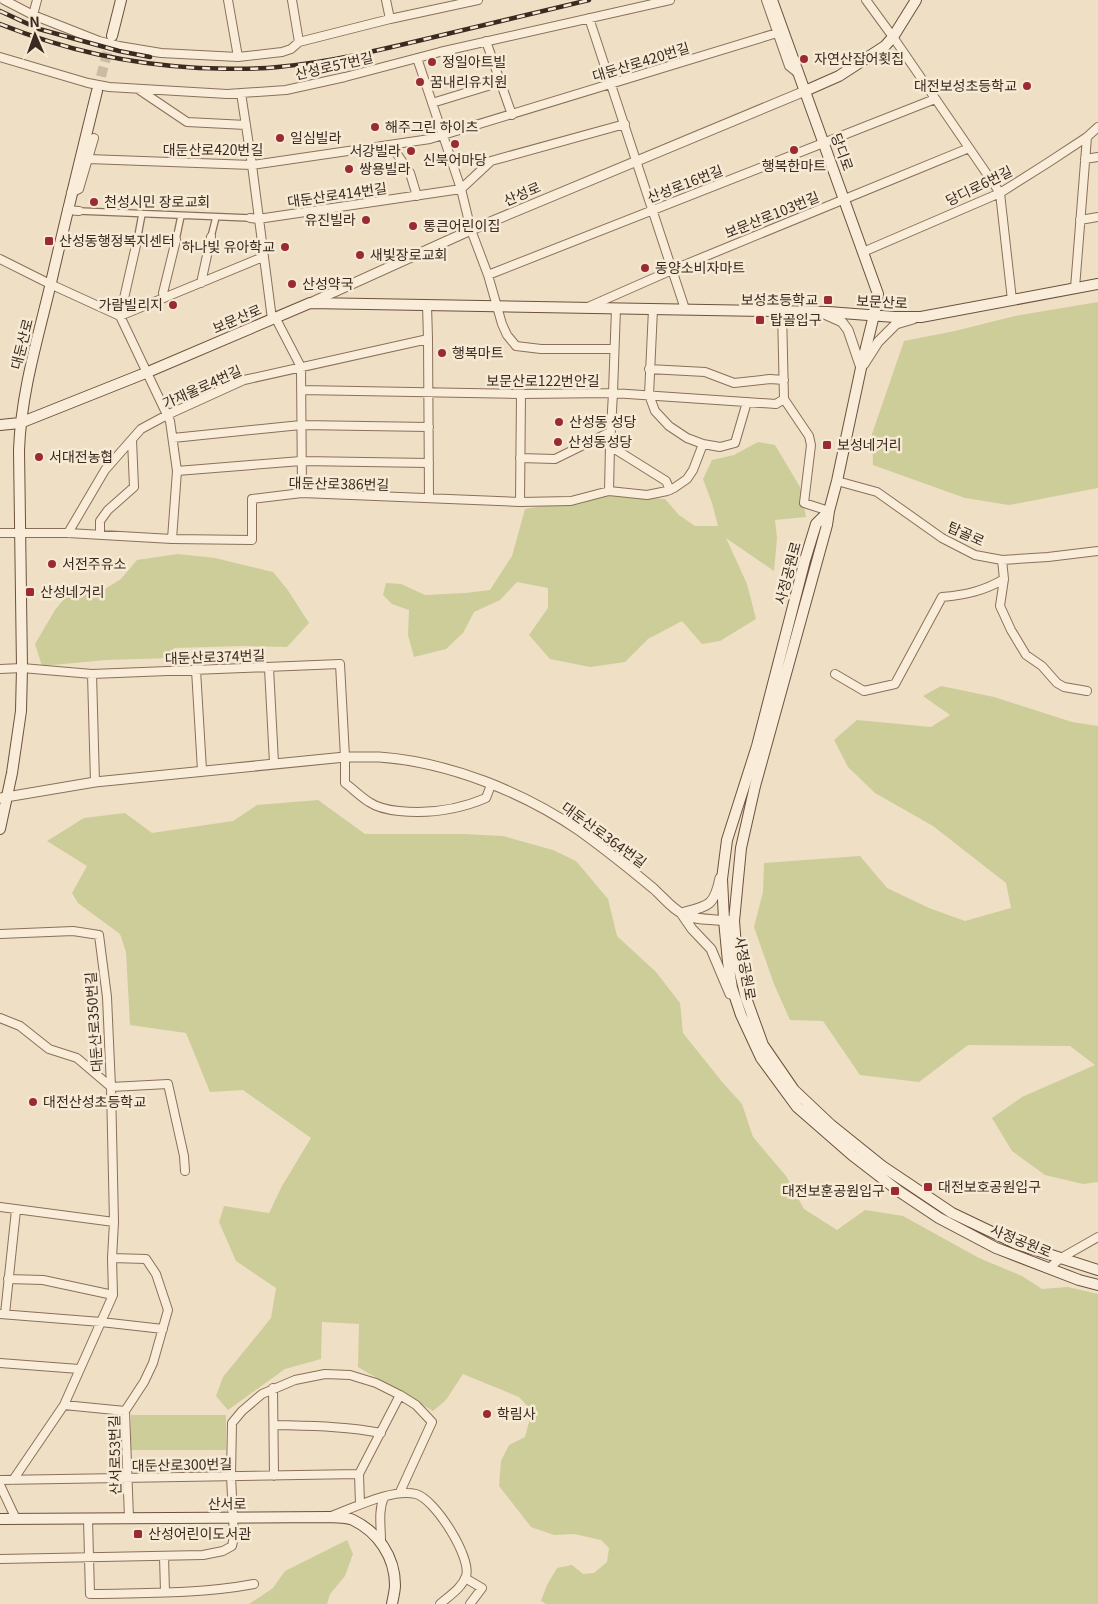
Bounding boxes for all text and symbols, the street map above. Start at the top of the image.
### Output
north arrow [10,10,60,60]
text: N [29,11,40,31]
street label: 대둔산로420번길 [590,37,692,85]
street label: 산성로57번길 [293,46,375,84]
place label: 자연산잡어횟집 [814,48,904,68]
place label: 정일아트빌 [442,51,506,71]
marker: 자연산잡어횟집 [798,53,810,65]
marker: 정일아트빌 [426,56,438,68]
place label: 꿈내리유치원 [430,71,507,91]
place label: 대전보성초등학교 [914,75,1017,95]
marker: 꿈내리유치원 [414,76,426,88]
marker: 대전보성초등학교 [1021,80,1033,92]
place label: 해주그린 하이츠 [385,116,478,136]
marker: 해주그린 하이츠 [369,121,381,133]
place label: 일심빌라 [290,127,342,147]
street label: 당디로 [827,130,859,173]
marker: 일심빌라 [274,132,286,144]
marker: 신북어마당 [449,138,461,150]
street label: 대둔산로420번길 [163,139,263,159]
place label: 서강빌라 [349,140,401,160]
marker: 행복한마트 [788,144,800,156]
marker: 서강빌라 [405,145,417,157]
place label: 신북어마당 [423,149,487,169]
place label: 행복한마트 [762,155,826,175]
place label: 쌍용빌라 [359,158,411,178]
street label: 산성로16번길 [644,159,726,207]
street label: 당디로6번길 [942,160,1015,210]
marker: 쌍용빌라 [343,163,355,175]
street label: 산성로 [500,176,543,210]
street label: 대둔산로414번길 [286,177,388,211]
street label: 보문산로103번길 [721,186,822,242]
place label: 천성시민 장로교회 [104,191,210,211]
marker: 천성시민 장로교회 [88,196,100,208]
place label: 유진빌라 [304,209,356,229]
marker: 유진빌라 [360,214,372,226]
place label: 통큰어린이집 [423,215,500,235]
marker: 통큰어린이집 [407,220,419,232]
place label: 산성동행정복지센터 [59,230,175,250]
marker: 산성동행정복지센터 [43,235,55,247]
place label: 하나빛 유아학교 [182,236,275,256]
marker: 하나빛 유아학교 [279,241,291,253]
place label: 새빛장로교회 [370,244,447,264]
marker: 새빛장로교회 [354,249,366,261]
place label: 동양소비자마트 [655,257,745,277]
marker: 동양소비자마트 [639,262,651,274]
place label: 산성약국 [302,273,354,293]
marker: 산성약국 [286,278,298,290]
place label: 보성초등학교 [741,289,818,309]
street label: 보문산로 [856,290,908,312]
place label: 가람빌리지 [99,294,163,314]
marker: 보성초등학교 [822,294,834,306]
marker: 가람빌리지 [167,299,179,311]
street label: 보문산로 [209,299,264,337]
place label: 탑골입구 [770,309,822,329]
marker: 탑골입구 [754,314,766,326]
street label: 대둔산로 [5,316,37,371]
place label: 행복마트 [452,342,504,362]
marker: 행복마트 [436,347,448,359]
street label: 가재울로4번길 [159,360,245,413]
street label: 보문산로122번안길 [486,370,600,390]
place label: 산성동 성당 [569,411,637,431]
marker: 산성동 성당 [553,416,565,428]
place label: 산성동성당 [568,431,633,451]
place label: 보성네거리 [837,434,901,454]
marker: 산성동성당 [552,436,564,448]
marker: 보성네거리 [821,439,833,451]
place label: 서대전농협 [49,446,113,466]
marker: 서대전농협 [33,451,45,463]
street label: 대둔산로386번길 [289,472,389,494]
street label: 탑골로 [945,516,988,550]
street label: 사정공원로 [769,539,805,606]
place label: 서전주유소 [62,553,127,573]
marker: 서전주유소 [46,558,58,570]
place label: 산성네거리 [40,581,104,601]
marker: 산성네거리 [24,586,36,598]
street label: 대둔산로374번길 [164,644,266,668]
street label: 대둔산로364번길 [558,797,651,872]
street label: 사정공원로 [731,934,761,1001]
street label: 대둔산로350번길 [80,971,106,1073]
place label: 대전산성초등학교 [43,1091,146,1111]
marker: 대전산성초등학교 [27,1096,39,1108]
place label: 대전보호공원입구 [938,1176,1041,1196]
place label: 대전보훈공원입구 [782,1180,885,1200]
marker: 대전보호공원입구 [922,1181,934,1193]
marker: 대전보훈공원입구 [889,1185,901,1197]
street label: 사정공원로 [988,1219,1055,1261]
place label: 학림사 [497,1403,536,1423]
marker: 학림사 [481,1408,493,1420]
street label: 산서로53번길 [103,1415,125,1495]
street label: 대둔산로300번길 [132,1453,232,1475]
street label: 산서로 [208,1493,246,1513]
place label: 산성어린이도서관 [148,1523,251,1543]
marker: 산성어린이도서관 [132,1528,144,1540]

